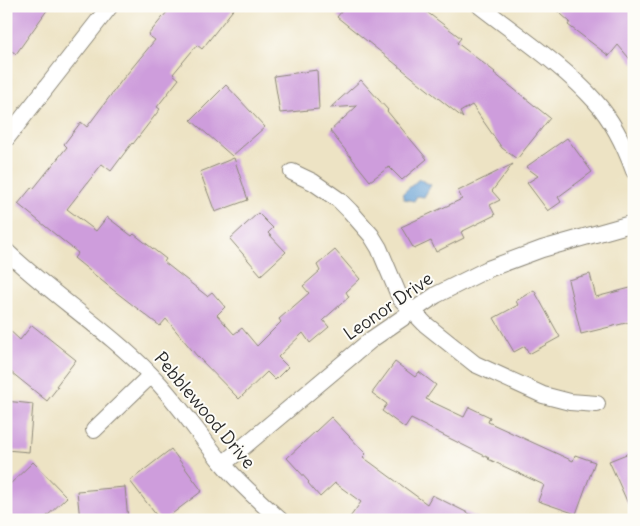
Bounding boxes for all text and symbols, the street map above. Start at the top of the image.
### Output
street label: Leonor Drive [339,267,437,345]
street label: Pebblewood Drive [150,347,260,473]

